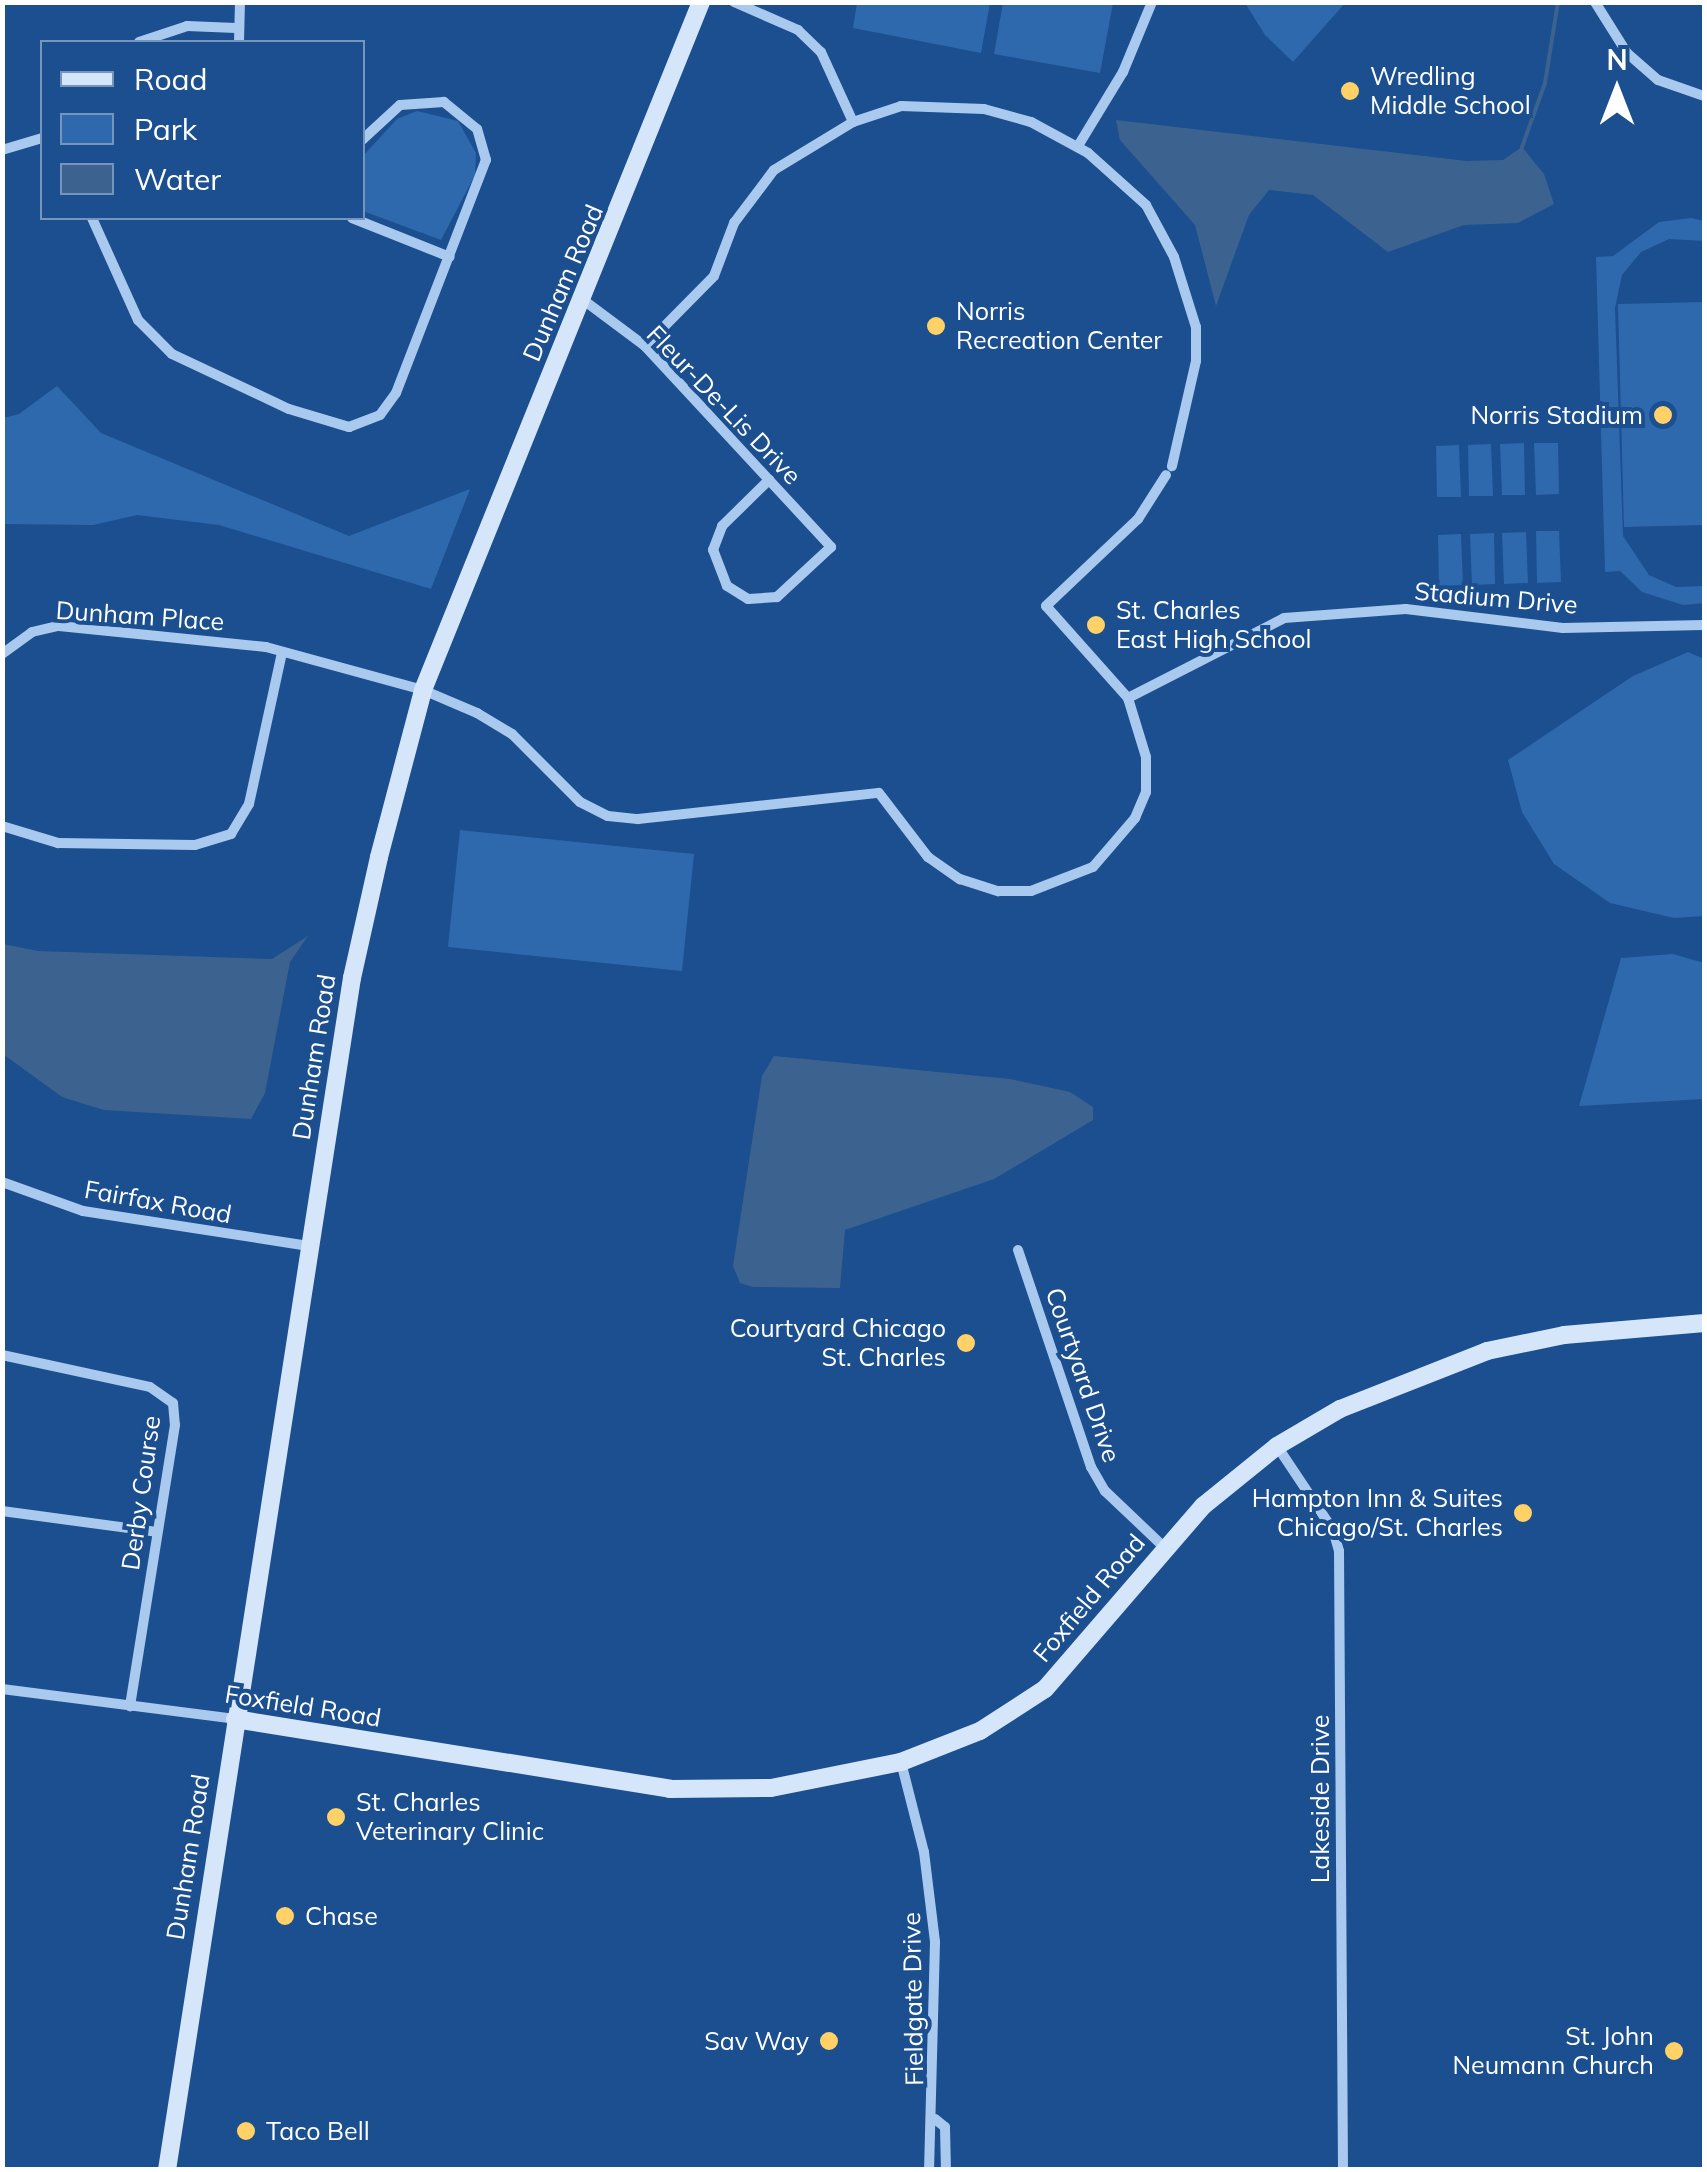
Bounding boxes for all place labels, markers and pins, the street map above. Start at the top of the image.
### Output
place label: Wredling Middle School [1370,62,1531,121]
marker: Wredling Middle School [1339,80,1361,102]
place label: Norris Recreation Center [956,297,1162,356]
marker: Norris Recreation Center [925,315,947,337]
place label: Norris Stadium [1470,400,1643,430]
marker: Norris Stadium [1652,404,1674,426]
place label: St. Charles East High School [1116,596,1312,655]
marker: St. Charles East High School [1085,614,1107,636]
place label: Courtyard Chicago St. Charles [730,1314,946,1373]
marker: Courtyard Chicago St. Charles [955,1332,977,1354]
place label: Hampton Inn & Suites Chicago/St. Charles [1252,1484,1503,1543]
marker: Hampton Inn & Suites Chicago/St. Charles [1512,1502,1534,1524]
place label: St. Charles Veterinary Clinic [356,1788,544,1847]
marker: St. Charles Veterinary Clinic [325,1806,347,1828]
place label: Chase [305,1901,378,1931]
marker: Chase [274,1905,296,1927]
place label: St. John Neumann Church [1452,2022,1654,2081]
place label: Sav Way [704,2026,809,2056]
marker: Sav Way [818,2030,840,2052]
marker: St. John Neumann Church [1663,2040,1685,2062]
place label: Taco Bell [266,2116,370,2146]
marker: Taco Bell [235,2120,257,2142]

